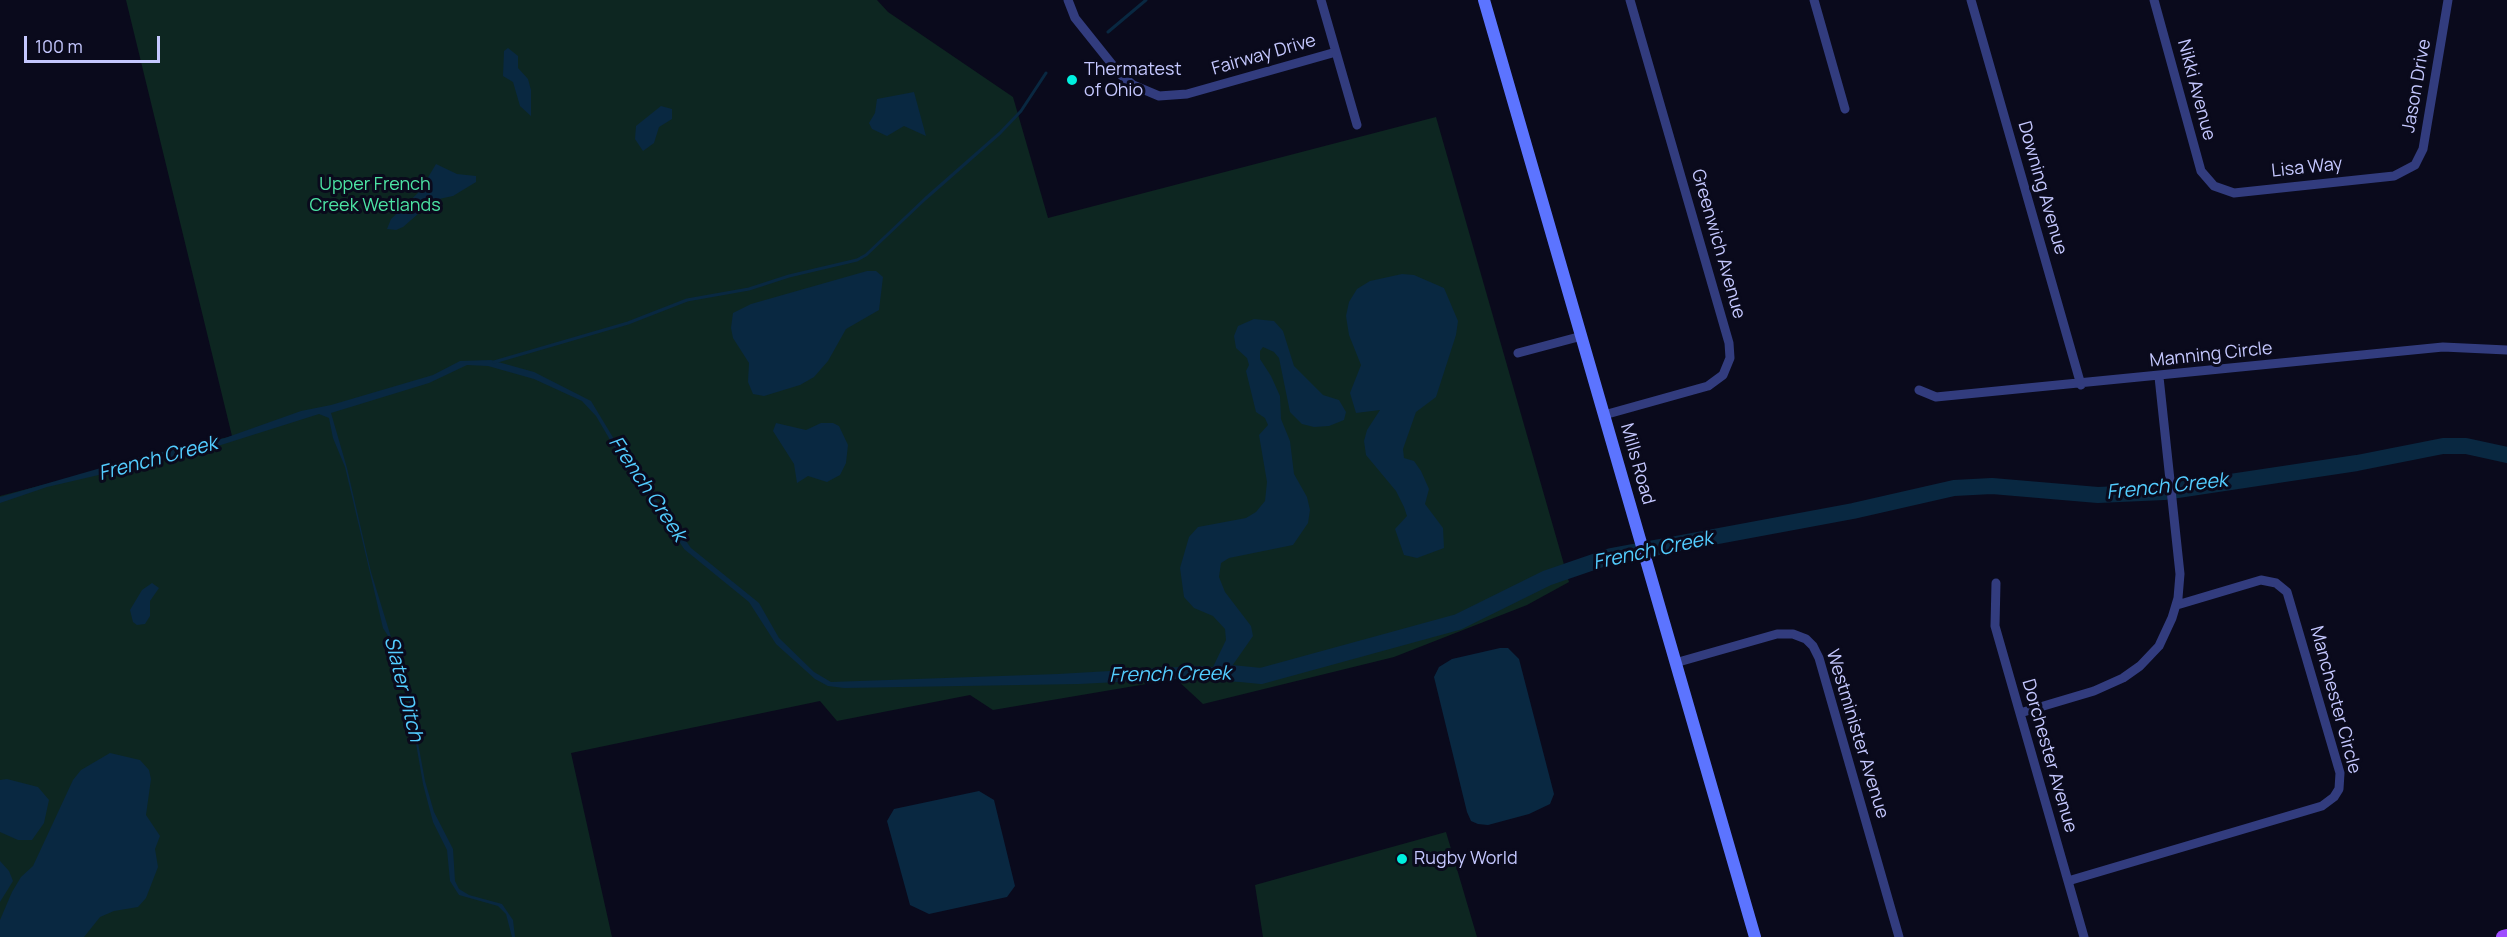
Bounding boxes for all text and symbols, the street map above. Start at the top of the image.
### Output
scale bar [27,24,164,62]
street label: Fairway Drive [1209,30,1319,80]
text: 100 m [35,34,83,58]
street label: Nikki Avenue [2172,37,2220,143]
street label: Jason Drive [2398,37,2436,135]
place label: Thermatest of Ohio [1084,59,1182,101]
marker: Thermatest of Ohio [1065,73,1079,87]
street label: Downing Avenue [2013,119,2071,257]
street label: Lisa Way [2270,154,2344,182]
street label: Greenwich Avenue [1686,167,1750,321]
park label: Upper French Creek Wetlands [309,174,441,216]
street label: Manning Circle [2148,338,2274,372]
street label: Mills Road [1615,421,1659,507]
water label: French Creek [96,432,220,486]
water label: French Creek [603,432,691,546]
water label: French Creek [2105,469,2229,505]
water label: French Creek [1591,527,1715,575]
street label: Manchester Circle [2305,624,2365,776]
water label: Slater Ditch [378,634,428,744]
street label: Westminister Avenue [1821,647,1893,821]
water label: French Creek [1109,662,1231,688]
street label: Dorchester Avenue [2017,677,2081,835]
place label: Rugby World [1414,848,1518,870]
marker: Rugby World [1395,852,1409,866]

